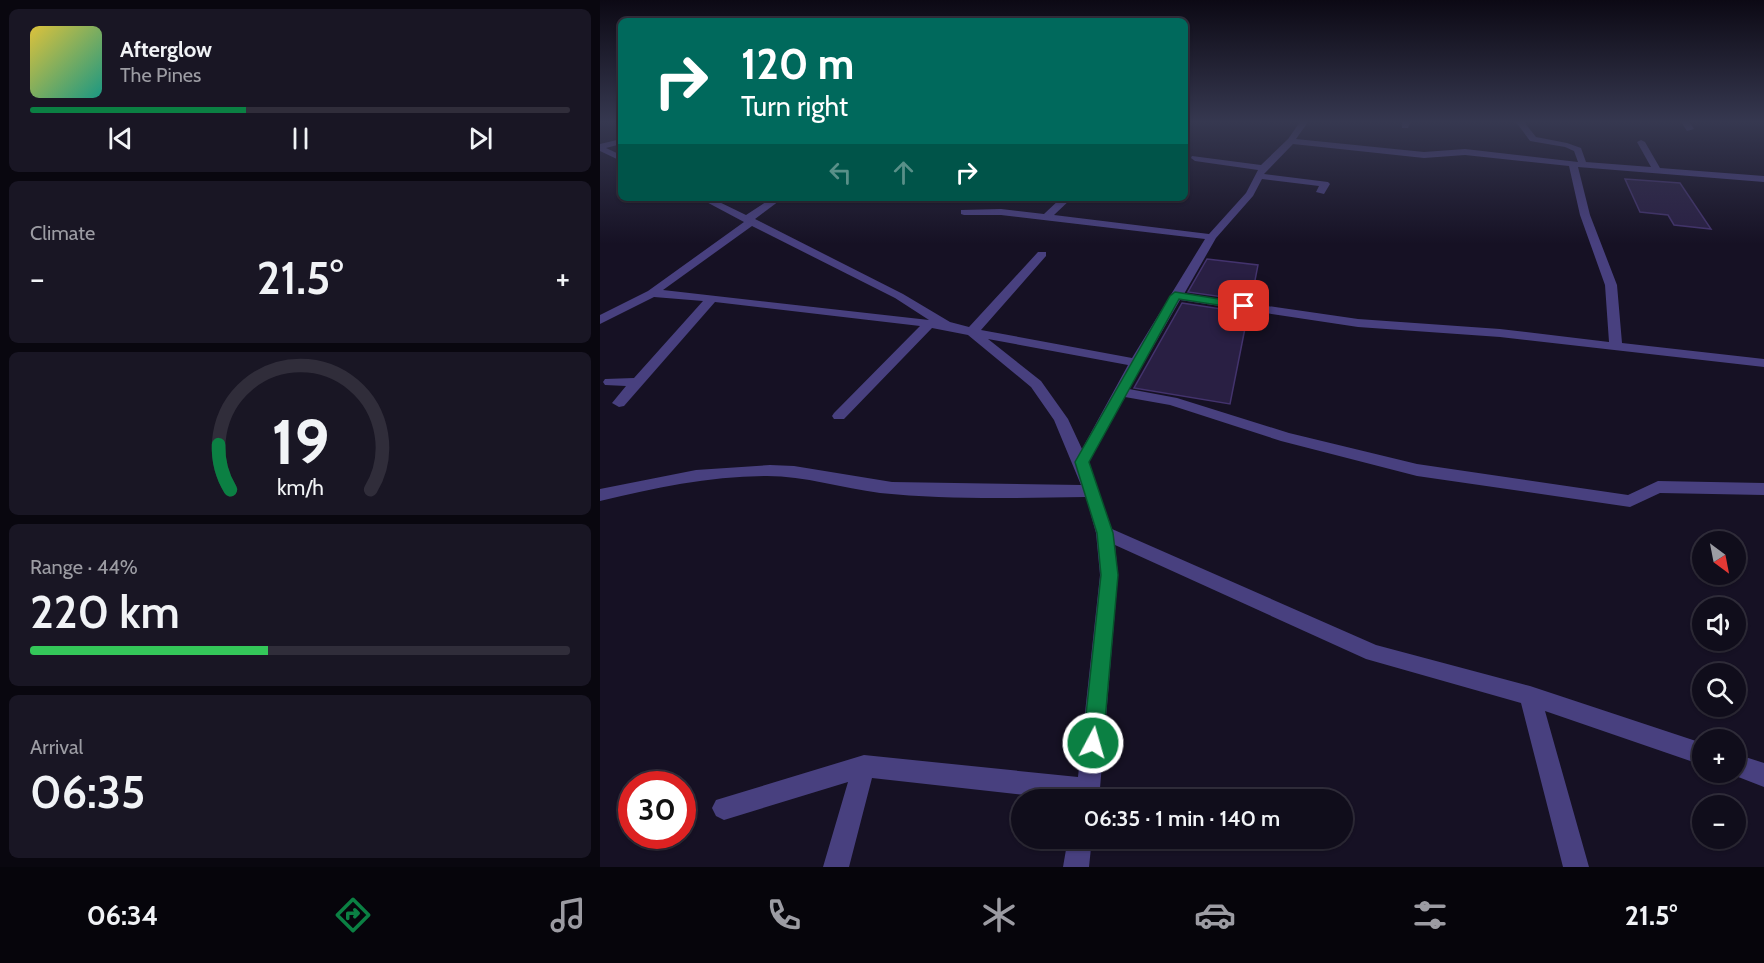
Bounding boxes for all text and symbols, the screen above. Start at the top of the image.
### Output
text: Afterglow [120,36,212,63]
text: 120 m [741,38,854,90]
icon: right [642,42,720,120]
text: The Pines [120,63,201,87]
text: Turn right [741,90,848,123]
icon: previous [104,122,137,155]
icon: pause [284,122,317,155]
icon: next [464,122,497,155]
icon: left [824,156,857,189]
icon: ahead [887,156,920,189]
icon: right [950,156,983,189]
text: Climate [30,221,95,245]
text: 21.5° [257,251,343,305]
text: − [30,258,45,298]
text: + [555,258,570,298]
pin [1218,280,1269,331]
icon: arrive [1227,289,1260,322]
text: 19 [271,405,329,481]
text: km/h [277,475,323,501]
north arrow [1692,531,1746,585]
map controls [1692,531,1746,849]
text: Range · 44% [30,555,138,579]
text: 220 km [30,585,180,639]
button: sound [1692,597,1746,651]
button: search [1692,663,1746,717]
position arrow [1061,711,1125,775]
button: + [1692,729,1746,783]
text: Arrival [30,735,83,759]
text: 06:35 [30,765,145,819]
speed limit sign: 30 [618,771,696,849]
button: − [1692,795,1746,849]
text: 06:35 · 1 min · 140 m [1084,805,1280,832]
icon: directions [332,894,374,936]
icon: music [547,894,589,936]
icon: phone [763,894,805,936]
icon: climate [978,894,1020,936]
icon: car [1194,894,1236,936]
icon: filters [1409,894,1451,936]
text: 06:34 [87,899,158,932]
text: 21.5° [1625,899,1677,932]

